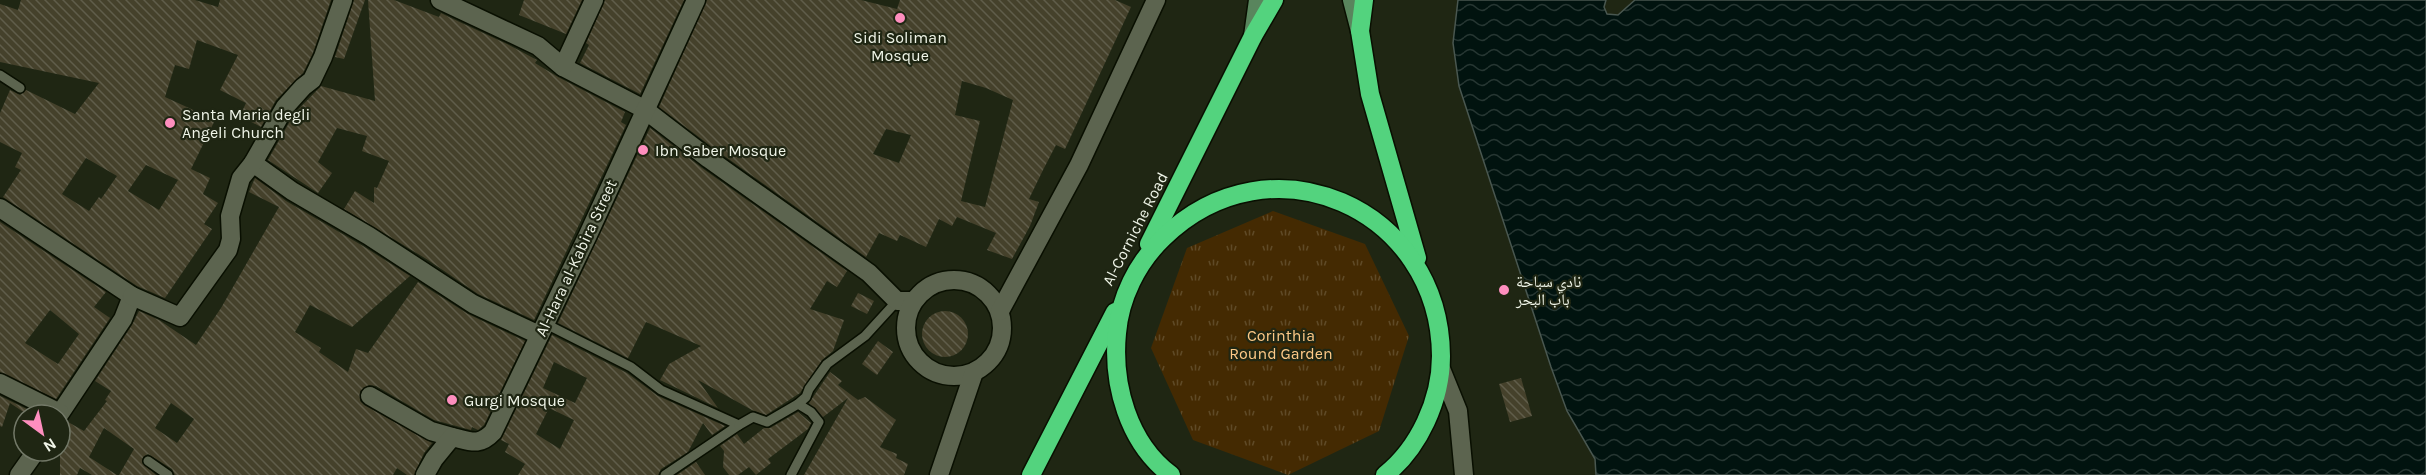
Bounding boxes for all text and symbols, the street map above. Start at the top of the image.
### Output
marker: Sidi Soliman Mosque [893,11,907,25]
place label: Sidi Soliman Mosque [853,28,947,65]
place label: Santa Maria degli Angeli Church [182,105,310,142]
marker: Santa Maria degli Angeli Church [163,116,177,130]
place label: Ibn Saber Mosque [655,141,786,160]
marker: Ibn Saber Mosque [636,143,650,157]
street label: Al-Corniche Road [1098,169,1172,289]
street label: Al-Hara al-Kabira Street [531,176,621,340]
place label: نادي سباحة باب البحر [1515,272,1581,309]
marker: نادي سباحة باب البحر [1497,283,1511,297]
park label: Corinthia Round Garden [1229,326,1333,363]
place label: Gurgi Mosque [464,391,565,410]
marker: Gurgi Mosque [445,393,459,407]
north arrow [12,403,72,463]
text: N [40,434,60,456]

